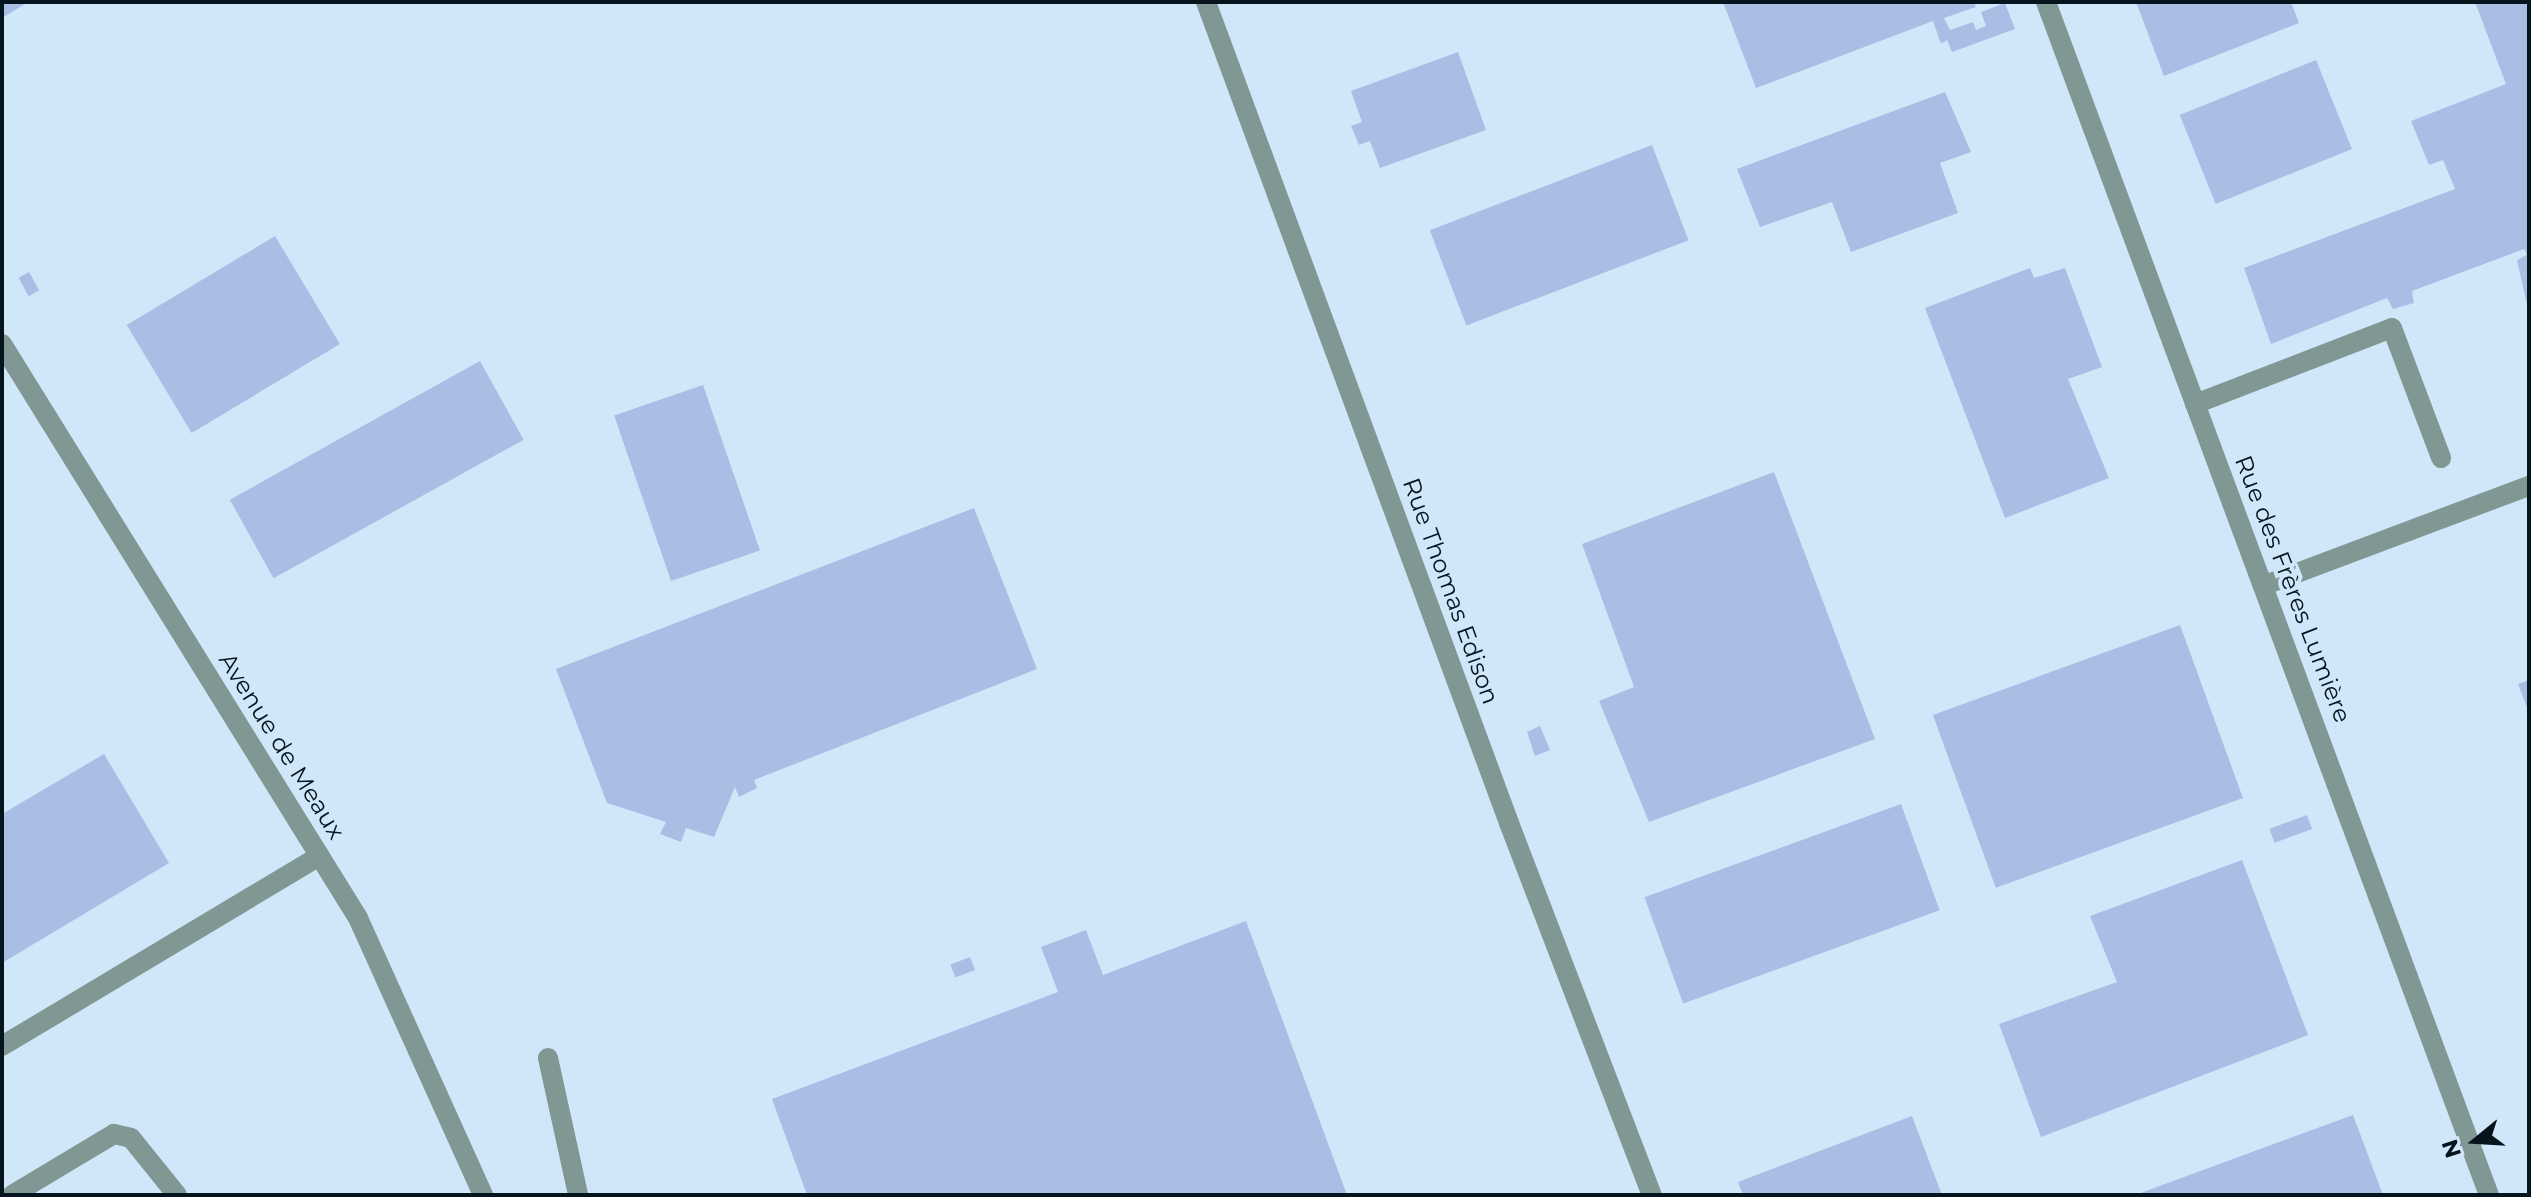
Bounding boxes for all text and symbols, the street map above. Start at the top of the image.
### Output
street label: Rue des Frères Lumière [2229,451,2357,727]
street label: Rue Thomas Edison [1397,474,1505,708]
street label: Avenue de Meaux [213,648,351,844]
north arrow [2435,1101,2515,1181]
text: N [2436,1136,2467,1161]

